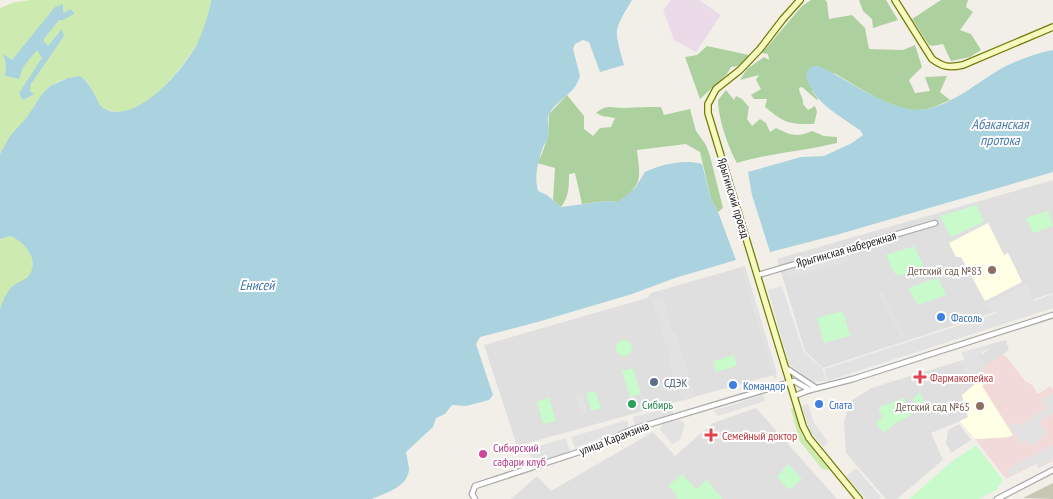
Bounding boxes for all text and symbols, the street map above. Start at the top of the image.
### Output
water label: Абаканская протока [972,115,1030,149]
street label: Ярыгинский проезд [715,156,754,241]
street label: Ярыгинская набережная [794,227,898,270]
place label: Детский сад №83 [907,263,982,278]
marker: Детский сад №83 [986,264,998,276]
water label: Енисей [240,276,276,294]
place label: Фасоль [951,310,983,325]
marker: Фасоль [935,311,947,323]
place label: Фармакопейка [930,370,993,385]
marker: Фармакопейка [914,371,926,383]
place label: СДЭК [664,375,687,390]
marker: СДЭК [648,376,660,388]
place label: Командор [743,378,785,393]
marker: Командор [727,379,739,391]
place label: Сибирь [642,397,673,412]
place label: Слата [829,397,853,412]
marker: Сибирь [626,398,638,410]
marker: Слата [813,398,825,410]
place label: Детский сад №65 [895,399,970,414]
marker: Детский сад №65 [974,400,986,412]
street label: улица Карамзина [577,418,651,458]
marker: Семейный доктор [704,428,718,442]
place label: Семейный доктор [722,428,797,443]
place label: Сибирский сафари клуб [493,440,546,469]
marker: Сибирский сафари клуб [477,448,489,460]

